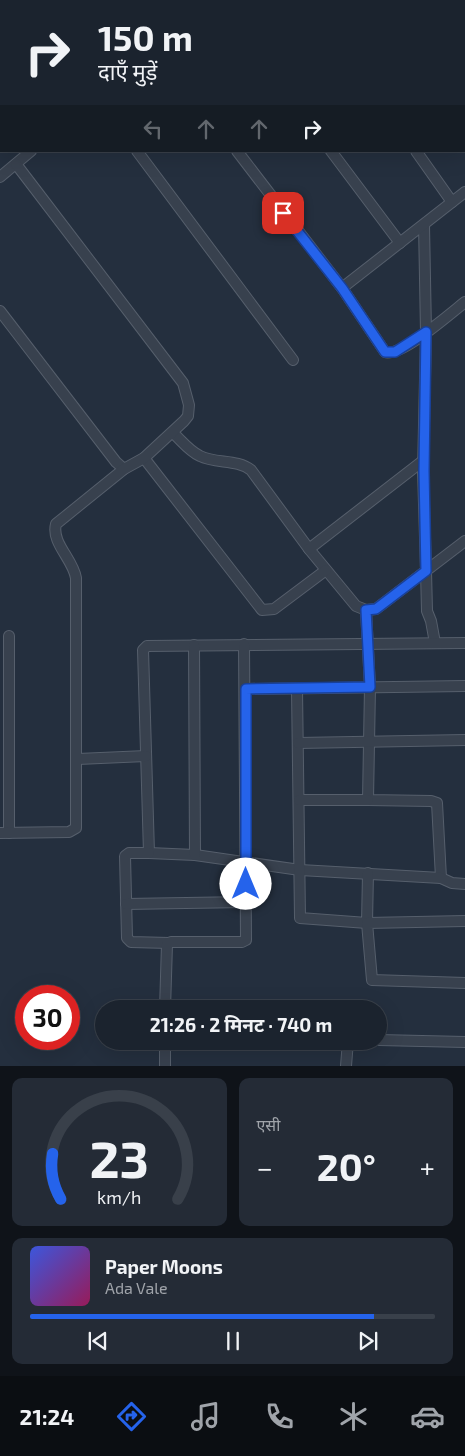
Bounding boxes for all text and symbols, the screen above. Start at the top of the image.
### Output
text: 150 m [98,16,193,58]
icon: right [15,20,80,85]
text: दाएँ मुड़ें [98,58,157,84]
icon: left [139,115,167,143]
icon: ahead [192,115,220,143]
icon: ahead [245,115,273,143]
icon: right [298,115,326,143]
pin [262,192,304,234]
icon: arrive [269,199,297,227]
position arrow [219,857,271,909]
speed limit sign: 30 [15,985,80,1050]
text: 21:26 · 2 मिनट · 740 m [150,1013,332,1036]
text: एसी [257,1115,280,1134]
text: 23 [89,1126,149,1188]
text: 20° [317,1143,376,1189]
text: − [257,1150,273,1184]
text: + [420,1150,435,1184]
text: km/h [97,1186,141,1208]
text: Paper Moons [105,1255,223,1278]
text: Ada Vale [105,1278,168,1297]
icon: previous [84,1327,112,1355]
icon: pause [219,1327,247,1355]
icon: next [354,1327,382,1355]
icon: directions [114,1399,149,1434]
icon: music [188,1399,223,1434]
icon: phone [262,1399,297,1434]
icon: climate [336,1399,371,1434]
icon: car [410,1399,445,1434]
text: 21:24 [20,1403,74,1429]

